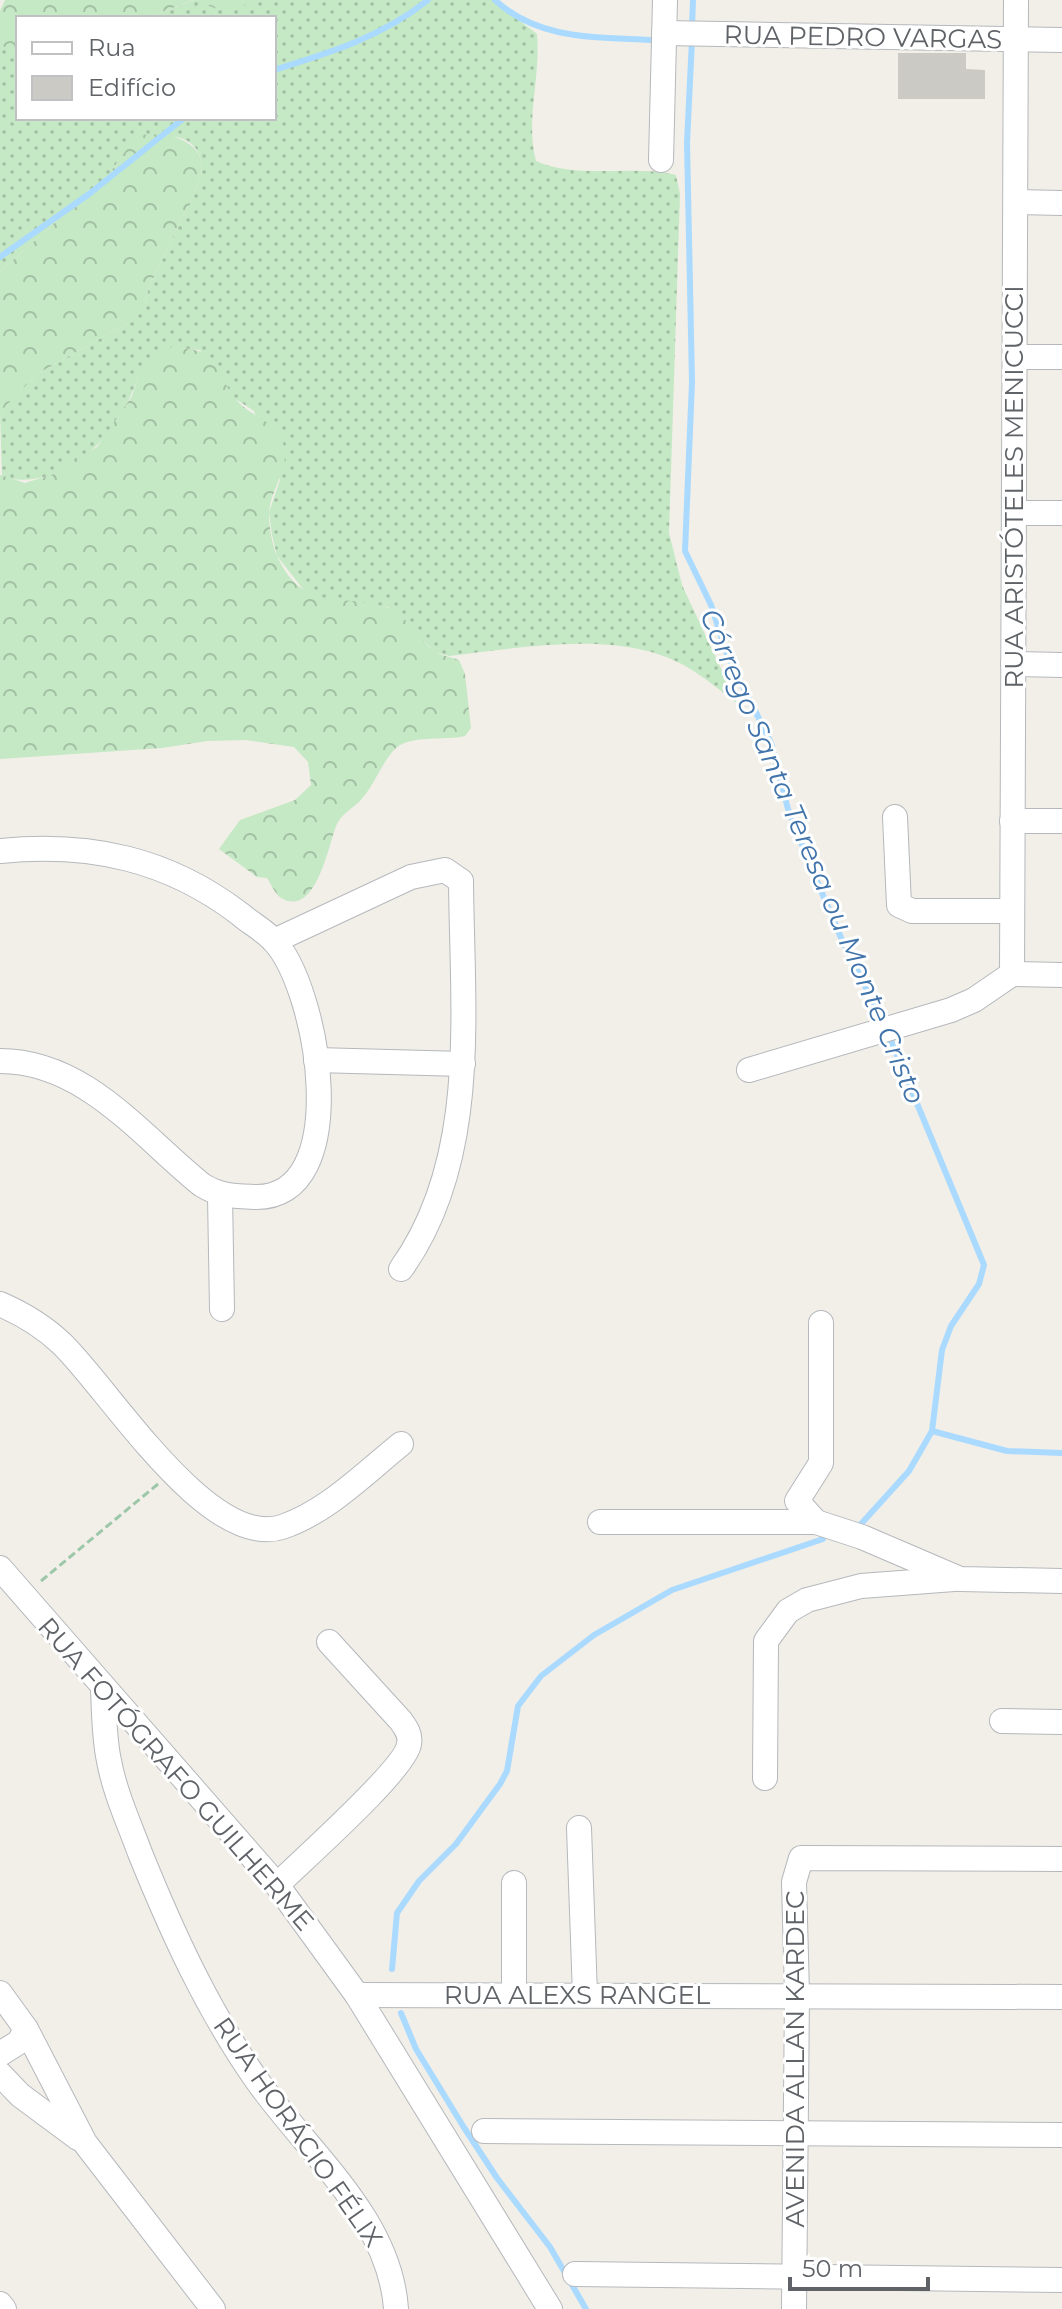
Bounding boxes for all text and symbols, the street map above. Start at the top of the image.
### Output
legend [16,16,276,120]
street label: RUA PEDRO VARGAS [723,19,1003,55]
text: Rua [88,33,136,62]
text: Edifício [88,73,176,102]
street label: RUA ARISTÓTELES MENICUCCI [998,285,1030,689]
water label: Córrego Santa Teresa ou Monte Cristo [693,603,933,1109]
street label: RUA FOTÓGRAFO GUILHERME [31,1611,321,1937]
street label: AVENIDA ALLAN KARDEC [779,1891,811,2227]
street label: RUA ALEXS RANGEL [444,1979,711,2011]
street label: RUA HORÁCIO FÉLIX [207,2011,389,2253]
scale bar [790,2241,928,2291]
text: 50 m [802,2254,863,2283]

